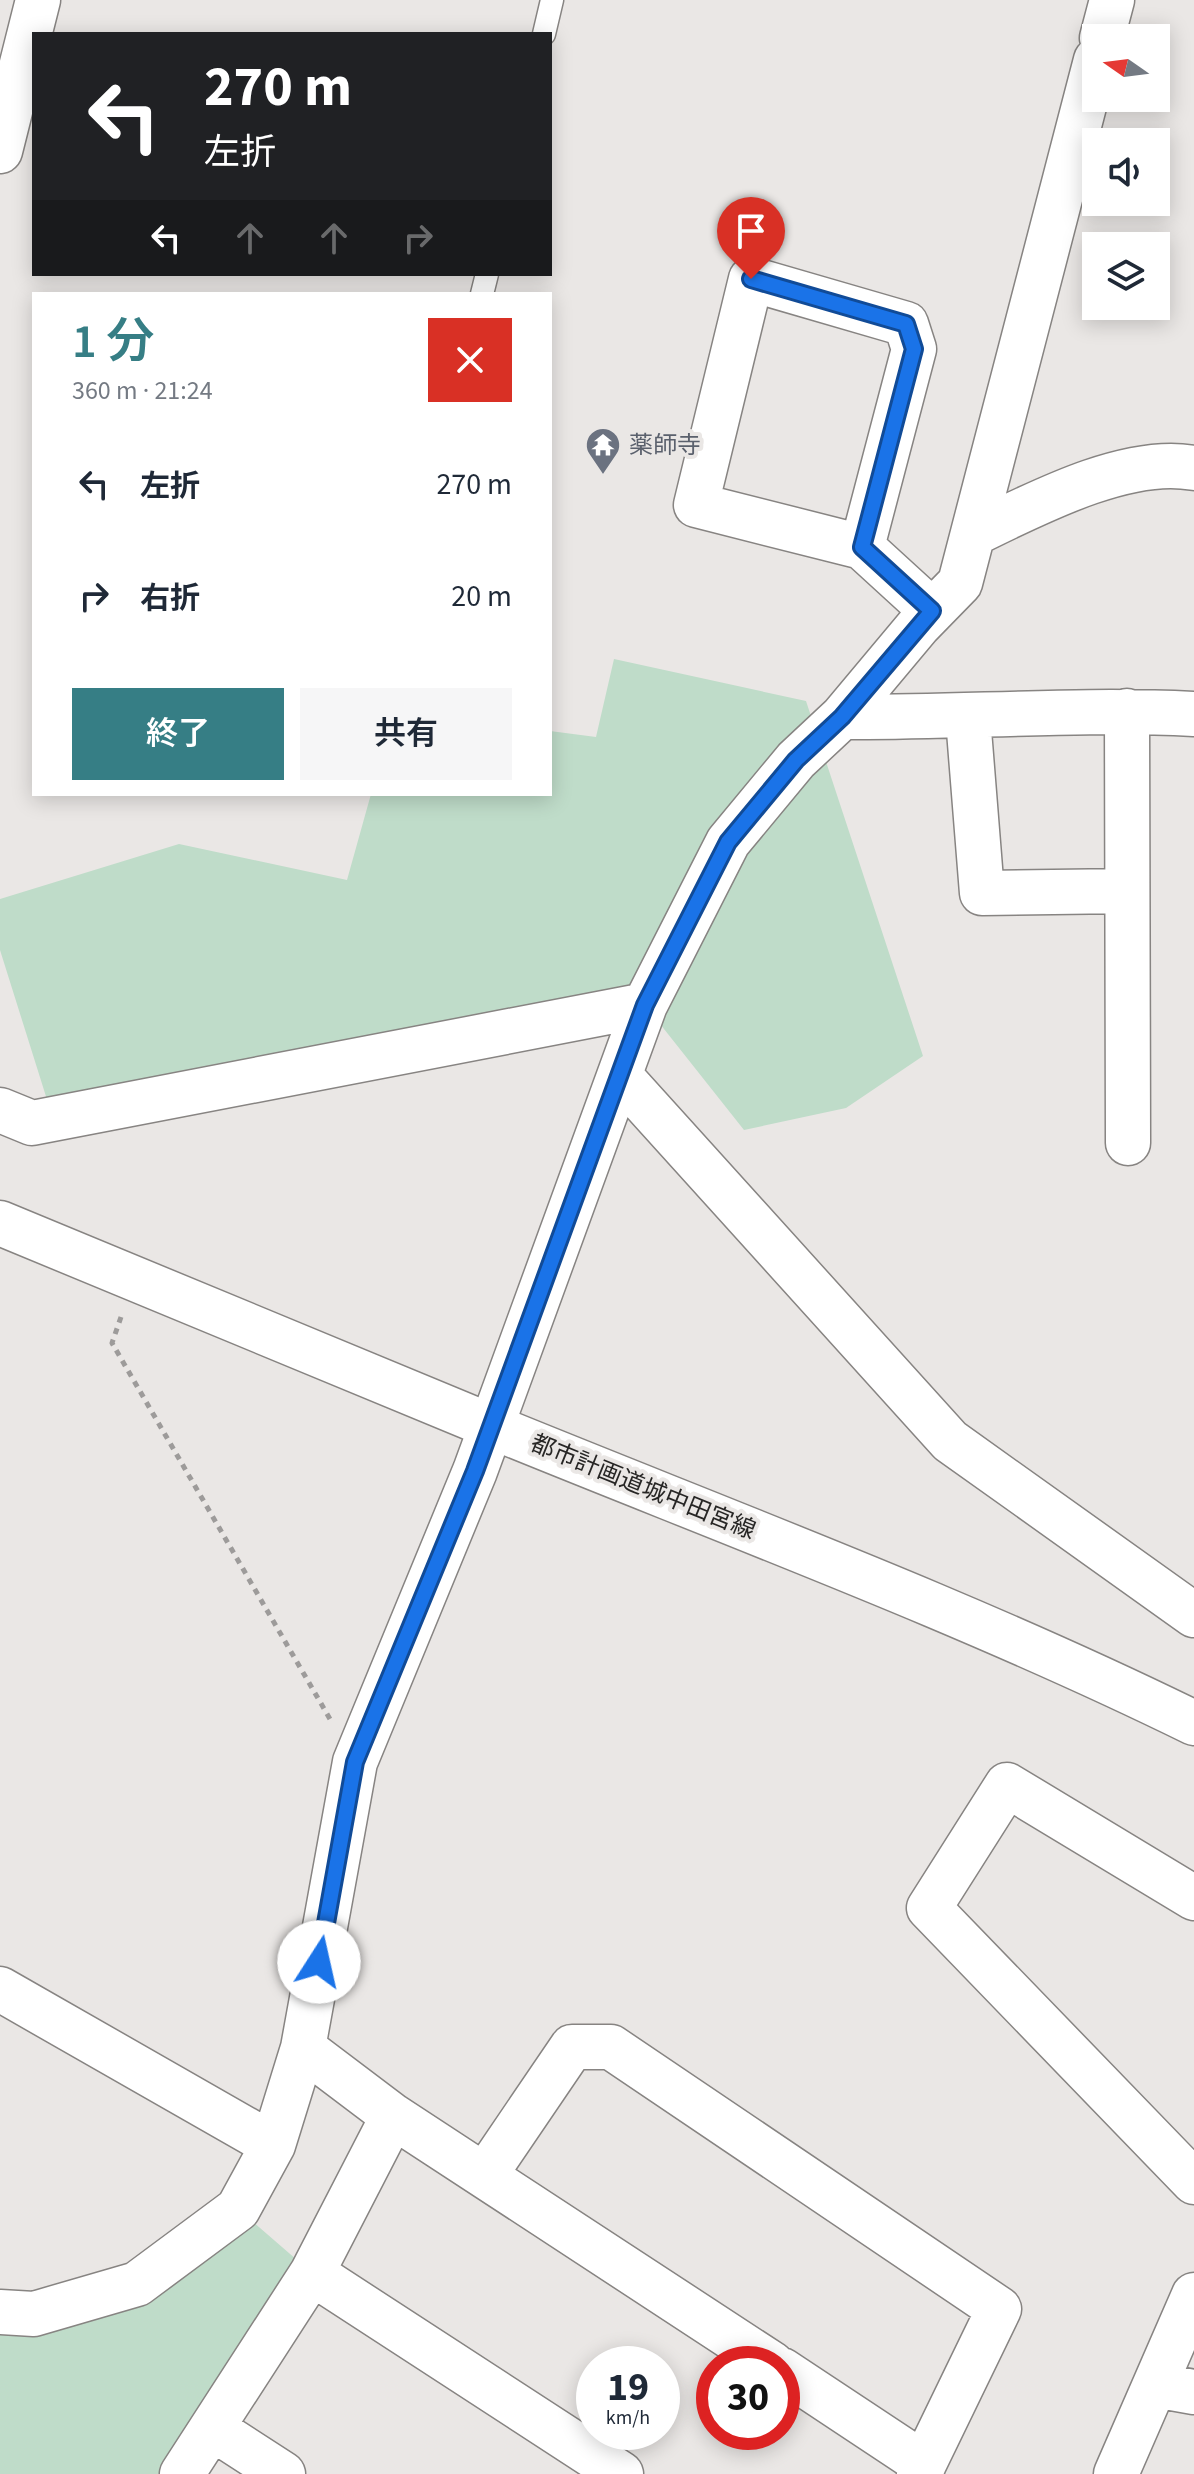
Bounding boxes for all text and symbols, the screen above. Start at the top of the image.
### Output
north arrow [1082,24,1170,112]
map controls [1082,24,1170,320]
text: 270 m [204,48,352,127]
icon: left [72,64,176,168]
text: 左折 [204,127,276,178]
button: sound [1082,128,1170,216]
pin [717,197,785,279]
icon: arrive [729,209,773,253]
icon: left [144,216,188,260]
icon: ahead [228,216,272,260]
icon: ahead [312,216,356,260]
icon: right [396,216,440,260]
button: layers [1082,232,1170,320]
text: 1 分 [72,308,154,376]
button: close [428,318,512,402]
text: 360 m · 21:24 [72,372,213,409]
temple icon: 薬師寺 [584,426,622,476]
place label: 薬師寺 [629,428,701,463]
icon: left [72,462,116,506]
text: 270 m [436,463,512,506]
text: 左折 [140,465,200,508]
icon: right [72,574,116,618]
text: 20 m [451,575,512,618]
text: 右折 [140,577,200,620]
button: 終了 [72,688,284,780]
button: 共有 [300,688,512,780]
street label: 都市計画道城中田宮線 [525,1426,761,1548]
position arrow [277,1920,361,2004]
speed limit sign: 30 [696,2346,800,2450]
text: 19 [607,2359,649,2416]
text: km/h [606,2404,650,2432]

